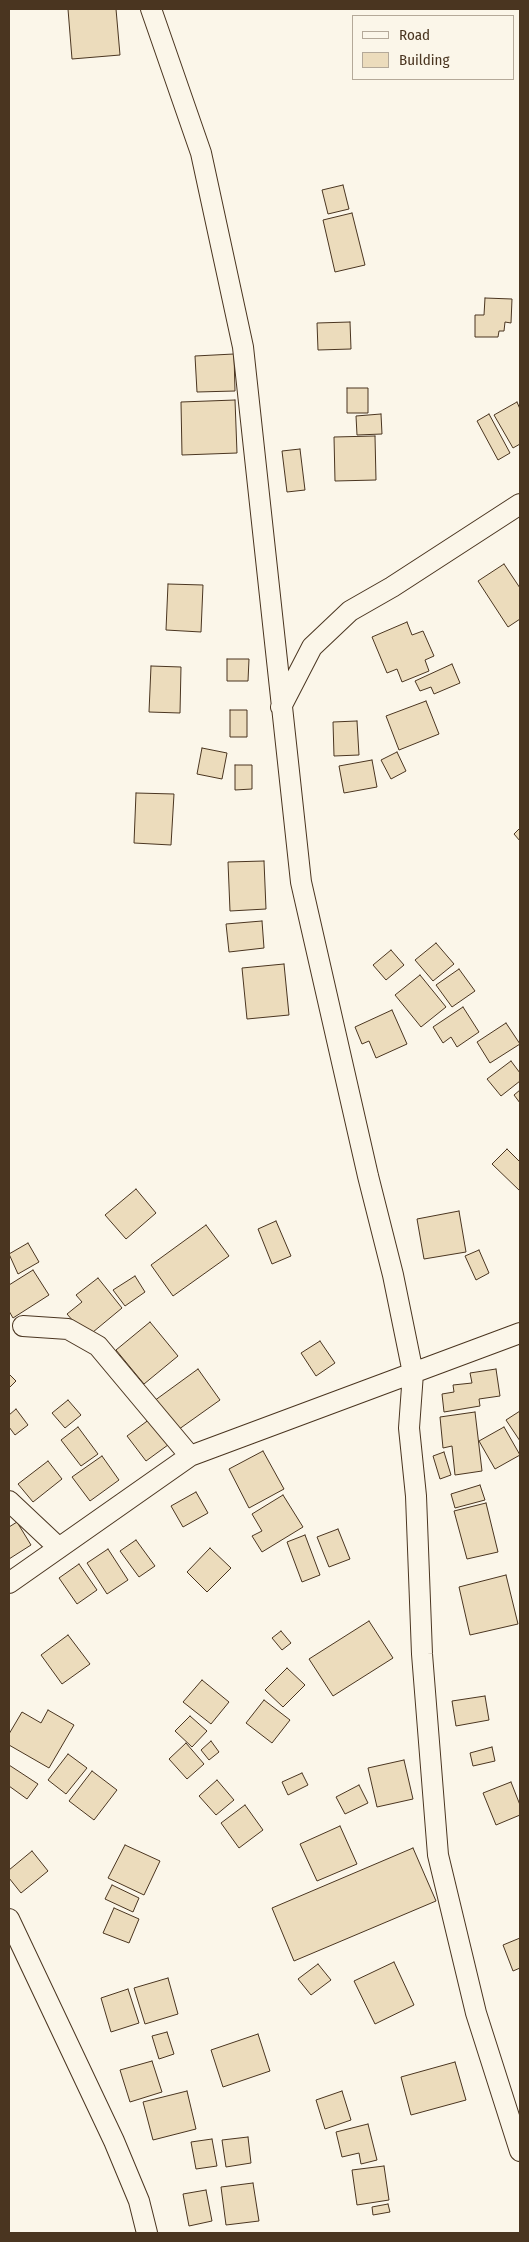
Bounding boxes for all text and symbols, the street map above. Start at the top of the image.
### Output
legend [352,15,514,80]
text: Road [399,26,430,44]
text: Building [399,51,450,69]

